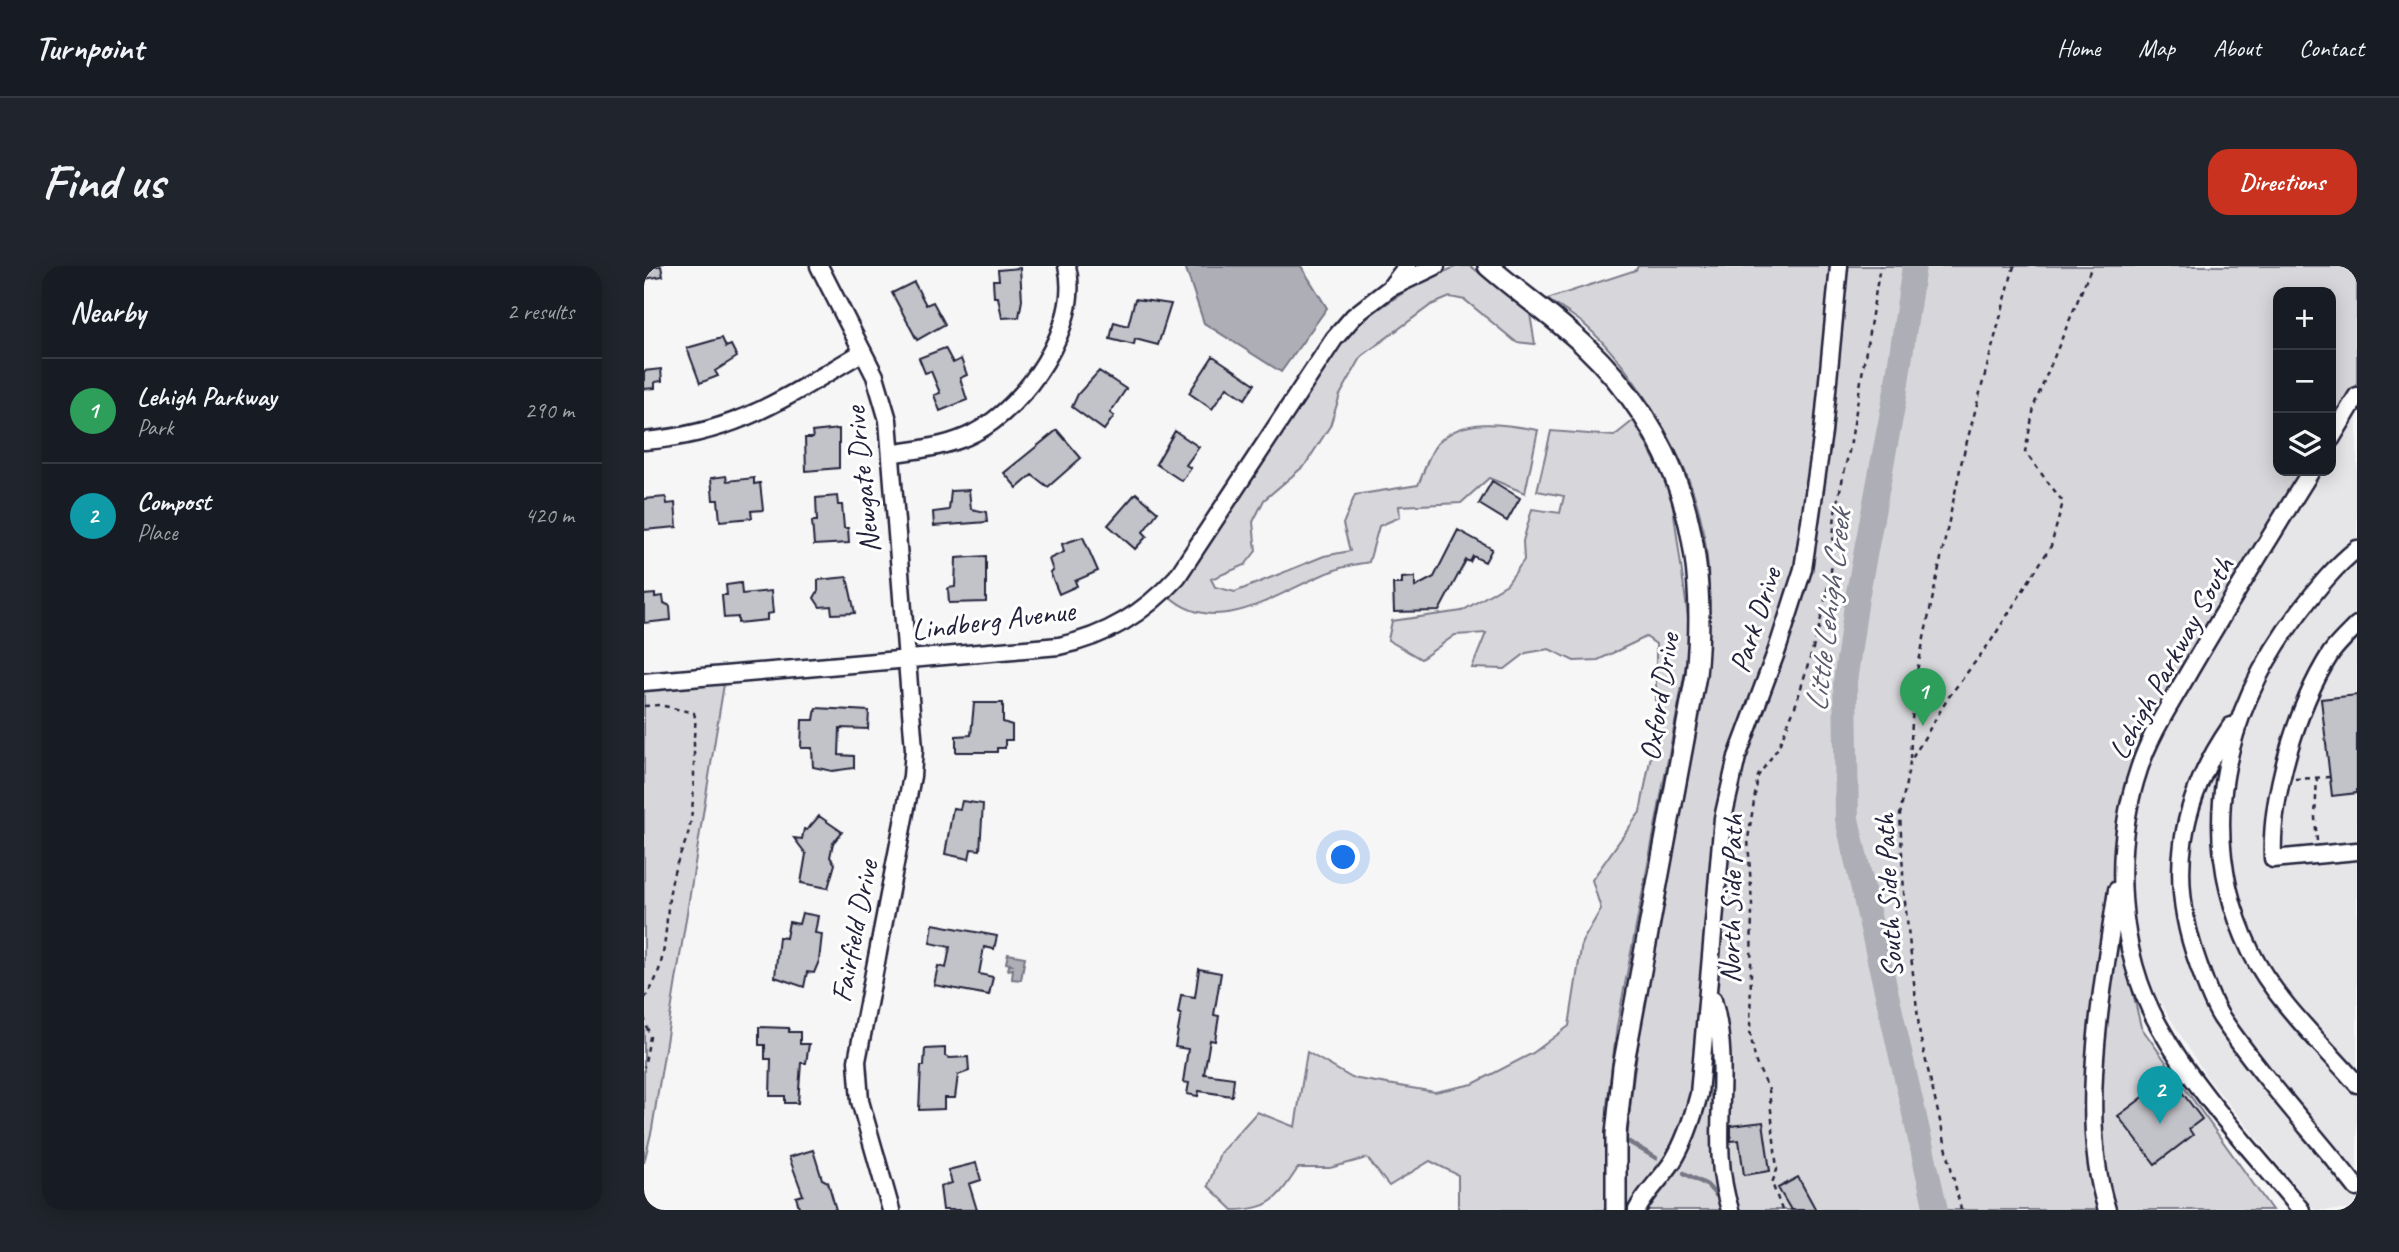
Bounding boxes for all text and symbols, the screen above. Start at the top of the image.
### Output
text: Turnpoint [35,27,143,69]
text: Home [2057,33,2100,63]
text: Map [2138,33,2175,63]
text: About [2213,33,2261,63]
text: Contact [2299,33,2364,63]
button: Directions [2208,149,2357,215]
text: Find us [42,151,164,213]
map controls [2273,287,2336,476]
button: + [2273,287,2336,350]
text: Nearby [70,293,146,331]
text: 2 results [507,297,574,326]
button: − [2273,350,2336,413]
text: Lehigh Parkway [137,380,276,413]
text: 1 [88,396,98,425]
text: 290 m [525,396,574,425]
street label: Newgate Drive [835,403,889,555]
text: Park [137,413,173,442]
button: layers [2273,413,2336,476]
text: Compost [137,485,211,518]
text: 2 [88,501,98,530]
text: 420 m [525,501,574,530]
water label: Little Lehigh Creek [1795,503,1861,714]
text: Place [137,518,177,547]
street label: Lehigh Parkway South [2100,550,2243,766]
street label: Park Drive [1720,561,1790,677]
street label: Lindberg Avenue [909,591,1079,649]
street label: Oxford Drive [1630,628,1688,764]
pin: 1 [1900,668,1946,726]
street label: South Side Path [1865,812,1911,979]
street label: North Side Path [1711,814,1751,984]
your location [1326,840,1360,874]
street label: Fairfield Drive [822,855,887,1005]
pin: 2 [2137,1066,2183,1124]

